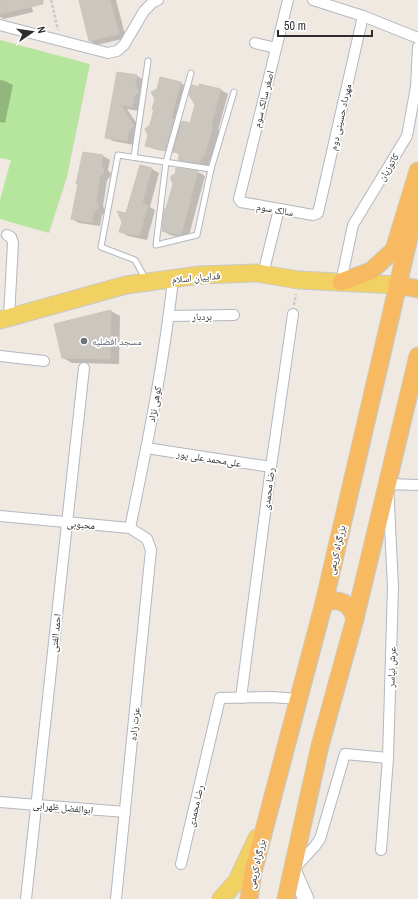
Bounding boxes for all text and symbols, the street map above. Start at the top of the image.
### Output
north arrow [12,12,52,52]
scale bar [278,12,372,38]
text: 50 m [284,18,306,34]
text: N [34,25,49,34]
street label: اصغر سالک سوم [250,69,278,129]
street label: مهرداد حسینی دوم [327,82,356,152]
street label: کاتوزیان [375,151,402,184]
street label: سالک سوم [255,200,295,220]
street label: فداییان اسلام [171,269,221,287]
street label: بردبار [191,310,212,323]
place label: مسجد افضلیه [92,335,142,348]
marker: مسجد افضلیه [79,336,89,346]
street label: کوهی نژاد [145,385,164,423]
street label: علی‌محمد علی پور [175,447,242,470]
street label: رضا محمدی [259,467,278,511]
street label: محبوبی [66,517,96,532]
street label: بزرگراه کریمی [325,524,349,576]
street label: احمد الفتی [47,613,64,653]
street label: عرش نیاسر [384,646,399,689]
street label: عزت زاده [126,707,143,741]
street label: رضا محمدی [184,784,207,828]
street label: ابوالفضل ظهرابی [32,798,94,817]
street label: بزرگراه کریمی [245,838,269,890]

